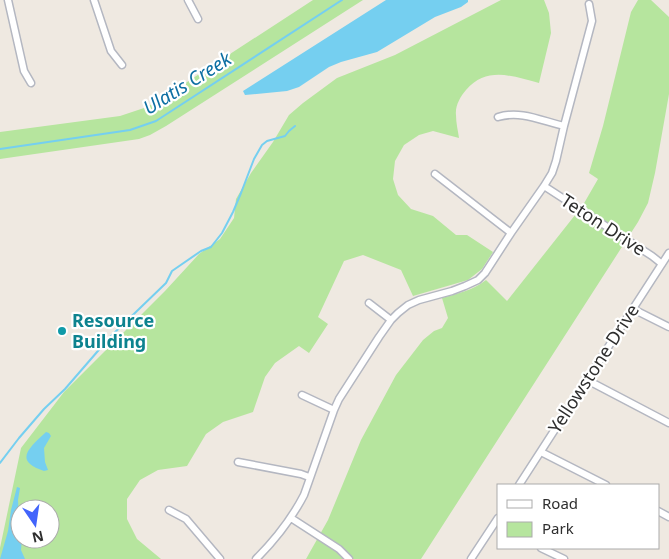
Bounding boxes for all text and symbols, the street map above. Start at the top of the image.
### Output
water label: Ulatis Creek [138,45,237,120]
street label: Teton Drive [556,188,651,261]
street label: Yellowstone Drive [542,299,644,438]
place label: Resource Building [72,308,154,353]
marker: Resource Building [56,325,68,337]
legend [497,484,659,549]
text: Road [542,493,578,513]
north arrow [10,499,60,549]
text: Park [542,518,574,538]
text: N [30,527,46,548]

